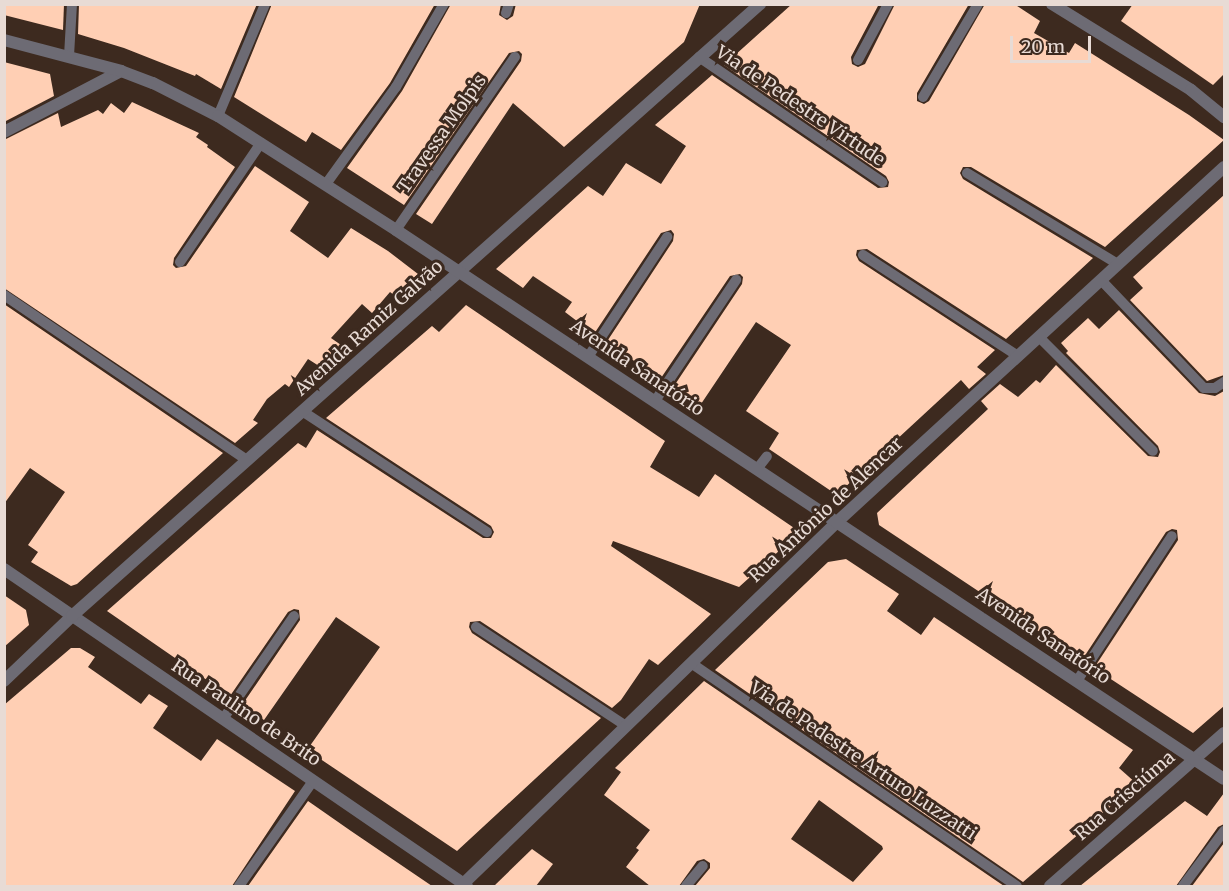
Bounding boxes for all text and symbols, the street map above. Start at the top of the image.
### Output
scale bar [1013,24,1094,62]
text: 20 m [1021,35,1065,58]
street label: Via de Pedestre Virtude [711,41,889,171]
street label: Travessa Molpis [393,70,491,198]
street label: Avenida Ramiz Galvão [290,256,448,400]
street label: Avenida Sanatório [566,315,708,421]
street label: Rua Antônio de Alencar [745,433,907,587]
street label: Avenida Sanatório [972,583,1114,689]
street label: Rua Paulino de Brito [167,655,325,771]
street label: Via de Pedestre Arturo Luzzatti [746,677,980,845]
street label: Rua Crisciúma [1071,747,1179,845]

